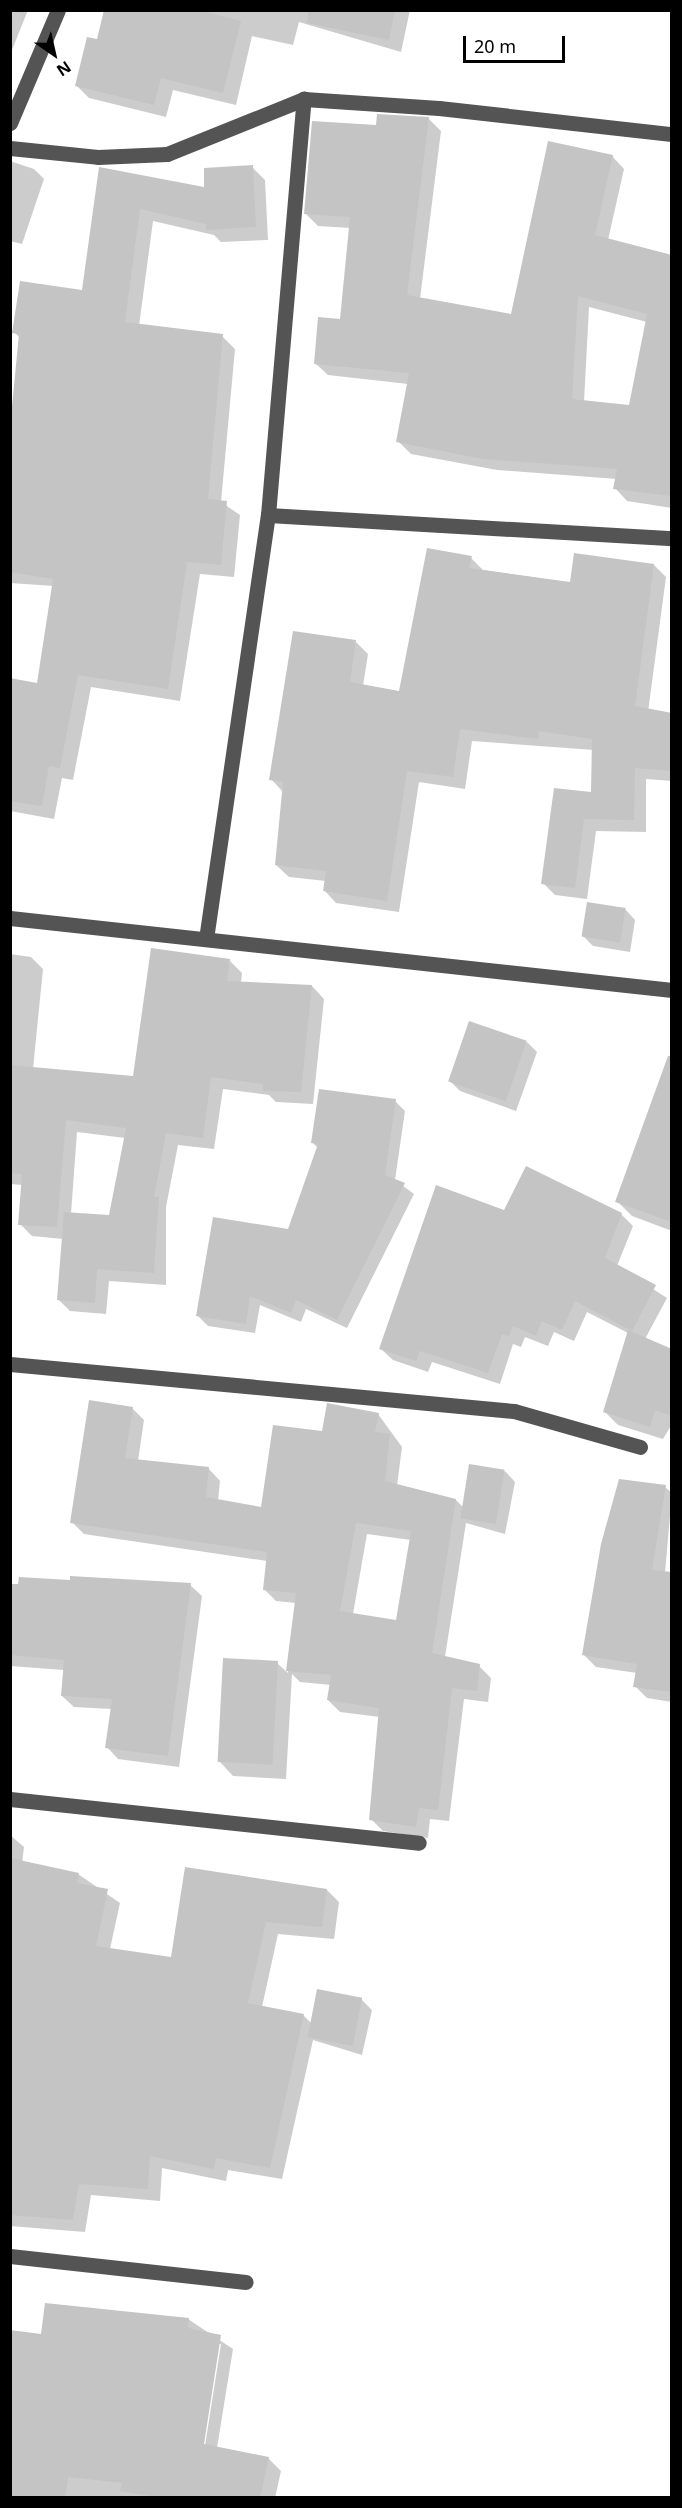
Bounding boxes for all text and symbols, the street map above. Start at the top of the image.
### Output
north arrow [24,24,84,84]
scale bar [466,24,568,62]
text: 20 m [474,34,516,58]
text: N [53,56,76,82]

